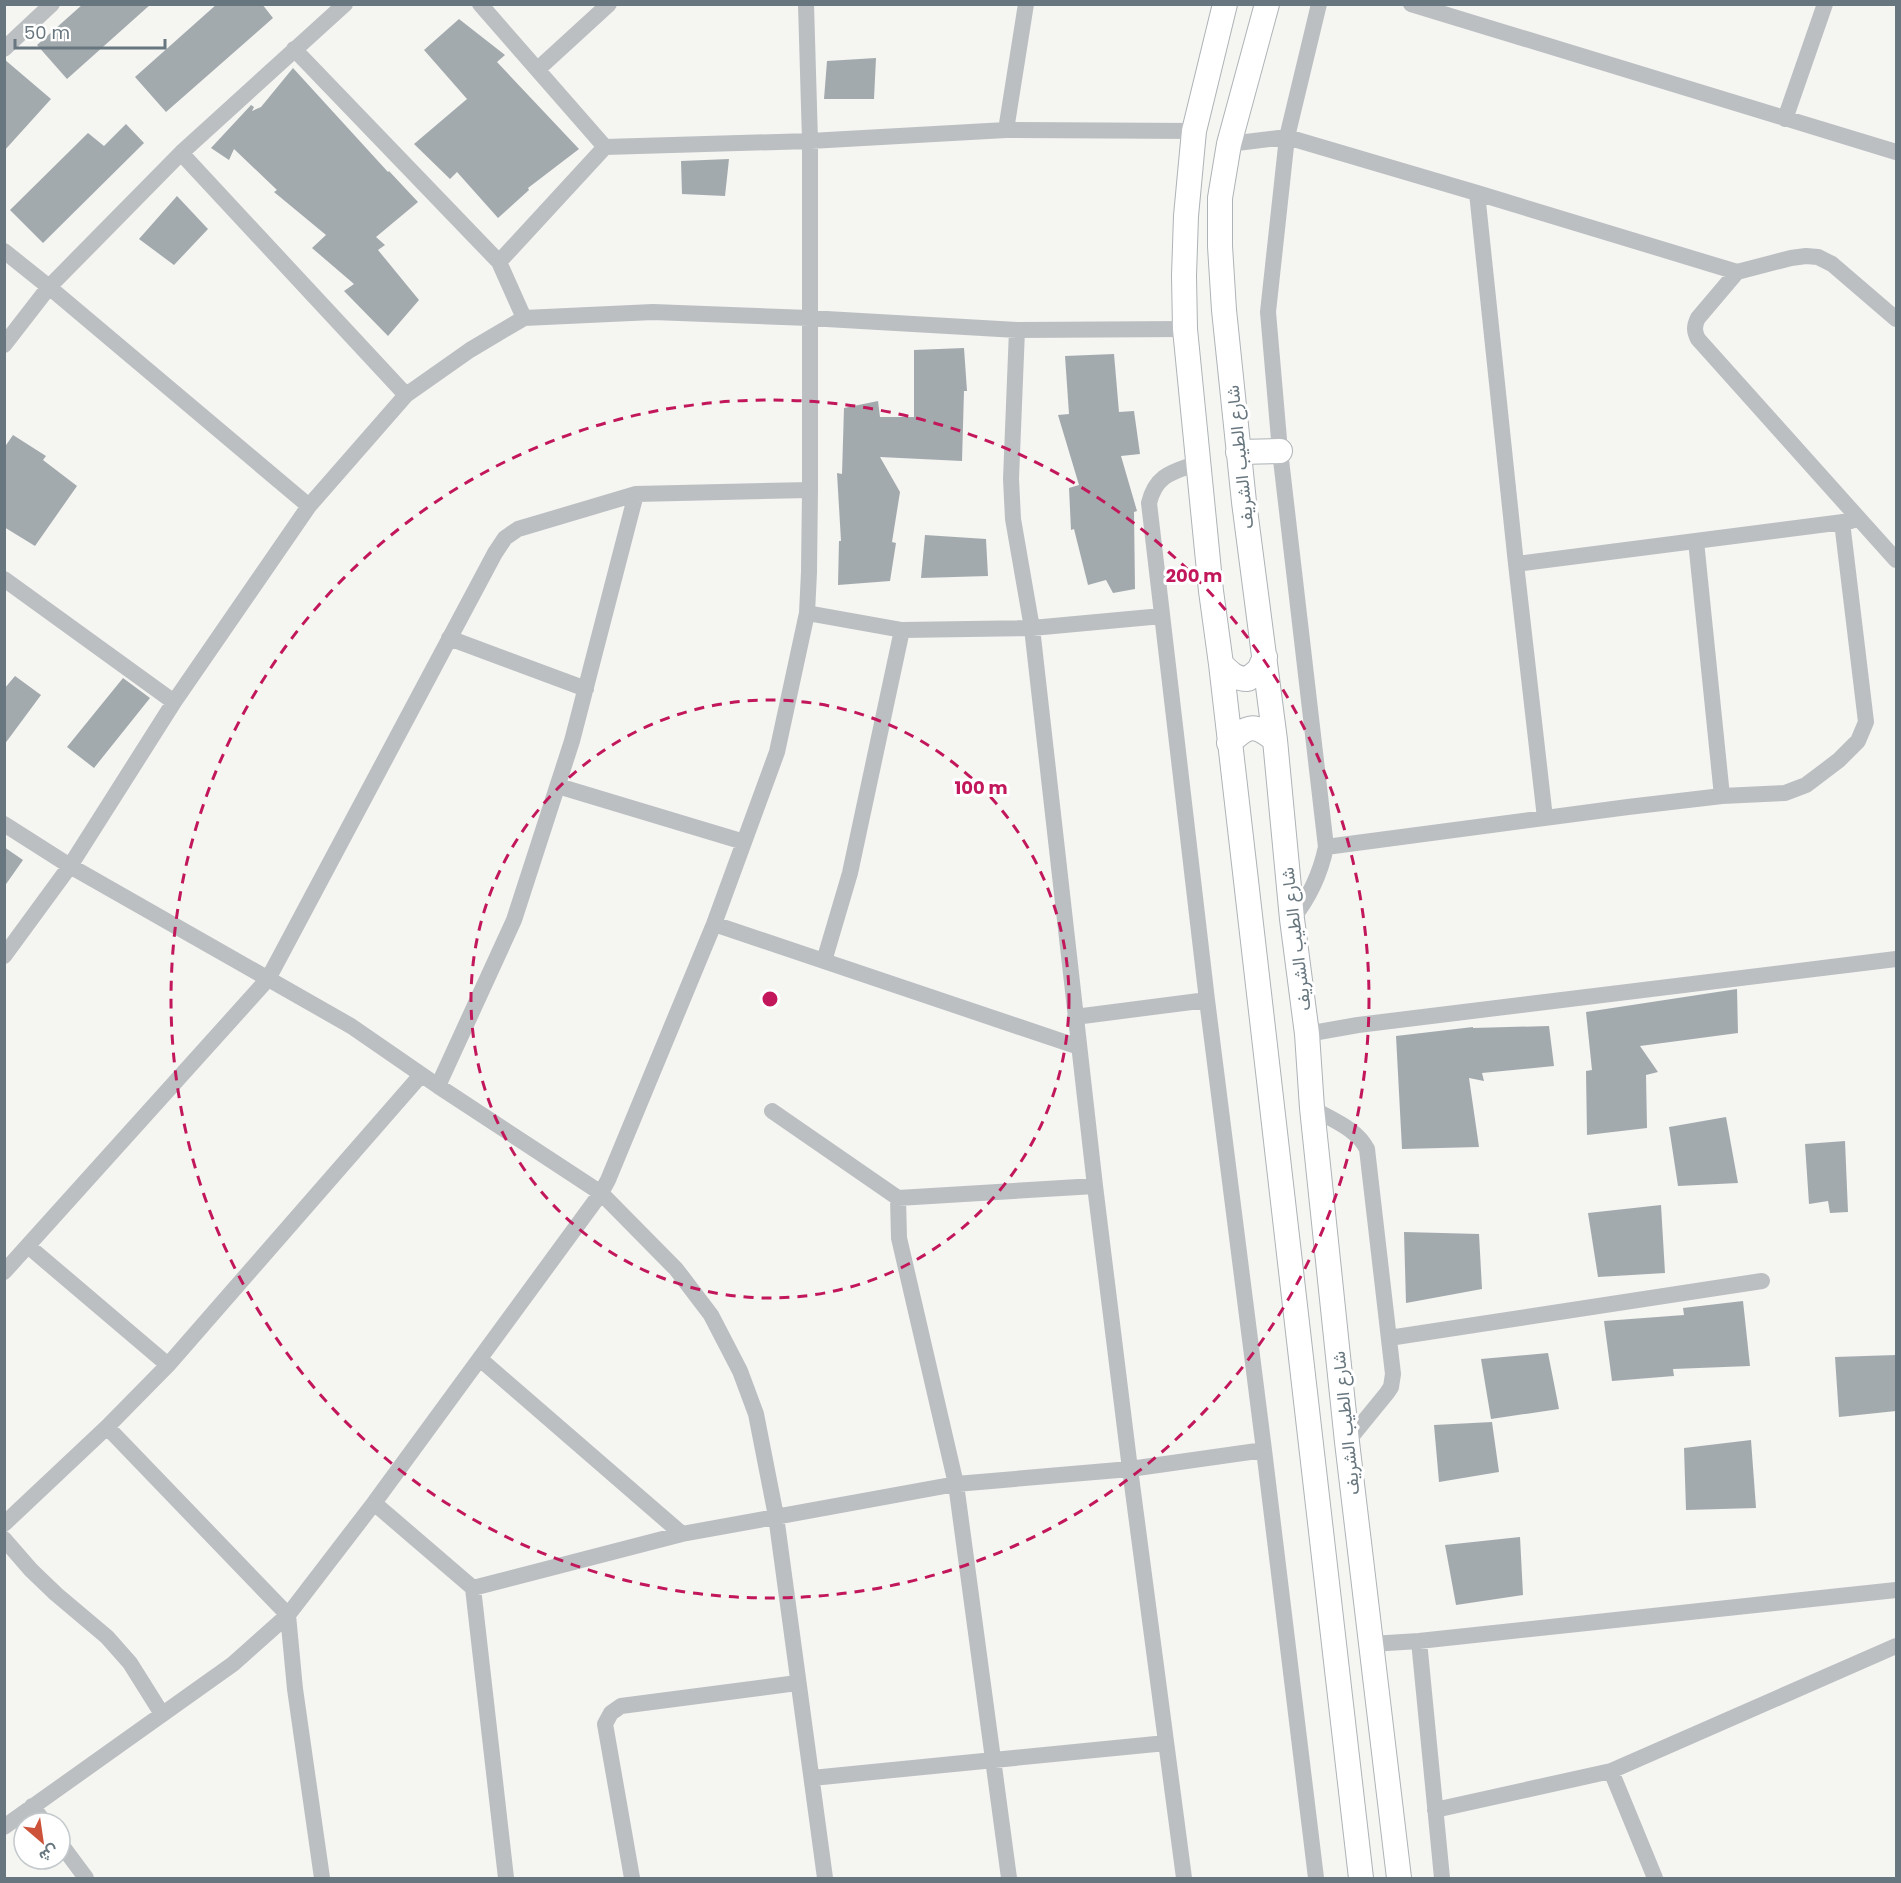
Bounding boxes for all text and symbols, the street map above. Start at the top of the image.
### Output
scale bar [15,12,165,50]
text: 50 m [24,20,70,45]
street label: شارع الطيب الشريف [1220,384,1259,530]
text: 200 m [1166,563,1222,588]
text: 100 m [954,775,1008,800]
street label: شارع الطيب الشريف [1274,866,1317,1012]
centre of rings [760,989,780,1009]
street label: شارع الطيب الشريف [1326,1350,1365,1496]
north arrow [12,1811,72,1871]
text: ش [35,1839,63,1868]

